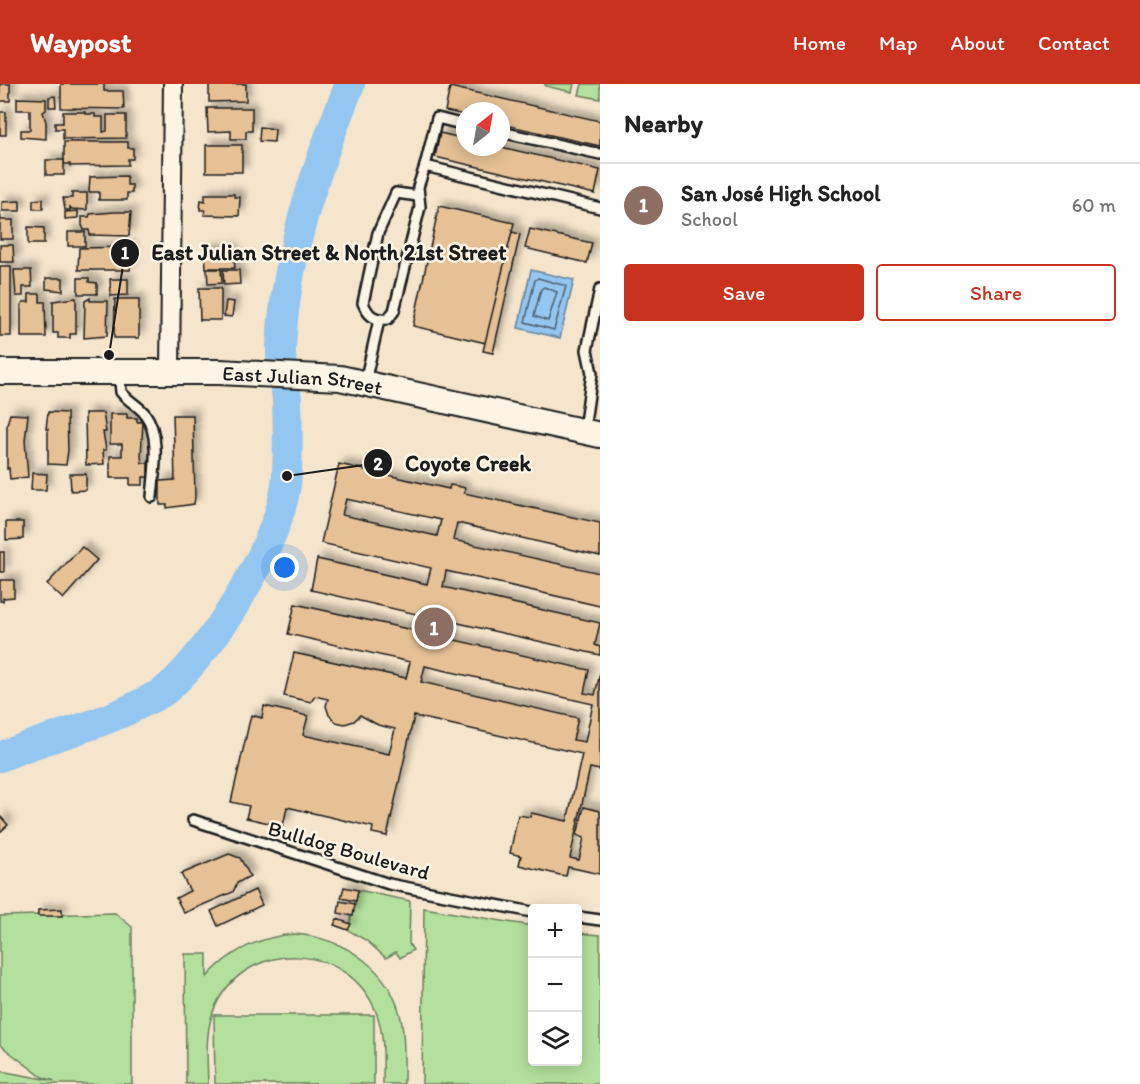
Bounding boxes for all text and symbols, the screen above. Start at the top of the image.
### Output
text: Waypost [30,25,132,59]
text: Home [793,30,846,55]
text: Map [879,30,918,55]
text: About [951,30,1005,55]
text: Contact [1038,30,1110,55]
north arrow [456,102,510,156]
text: Nearby [624,107,703,139]
text: San José High School [681,180,880,207]
text: 1 [639,193,648,217]
text: 60 m [1072,193,1116,217]
text: School [681,207,738,231]
callout: East Julian Street & North 21st Street [110,233,518,273]
text: East Julian Street & North 21st Street [151,239,507,266]
text: 1 [121,242,130,264]
button: Save [624,264,864,321]
button: Share [876,264,1116,321]
street label: East Julian Street [222,360,385,400]
callout: Coyote Creek [363,443,543,483]
text: Coyote Creek [405,450,532,477]
text: 2 [373,453,383,475]
your location [270,553,299,582]
pin: 1 [414,604,454,650]
street label: Bulldog Boulevard [265,815,433,885]
map controls [528,904,582,1066]
button: + [528,904,582,958]
button: − [528,958,582,1012]
button: layers [528,1012,582,1066]

